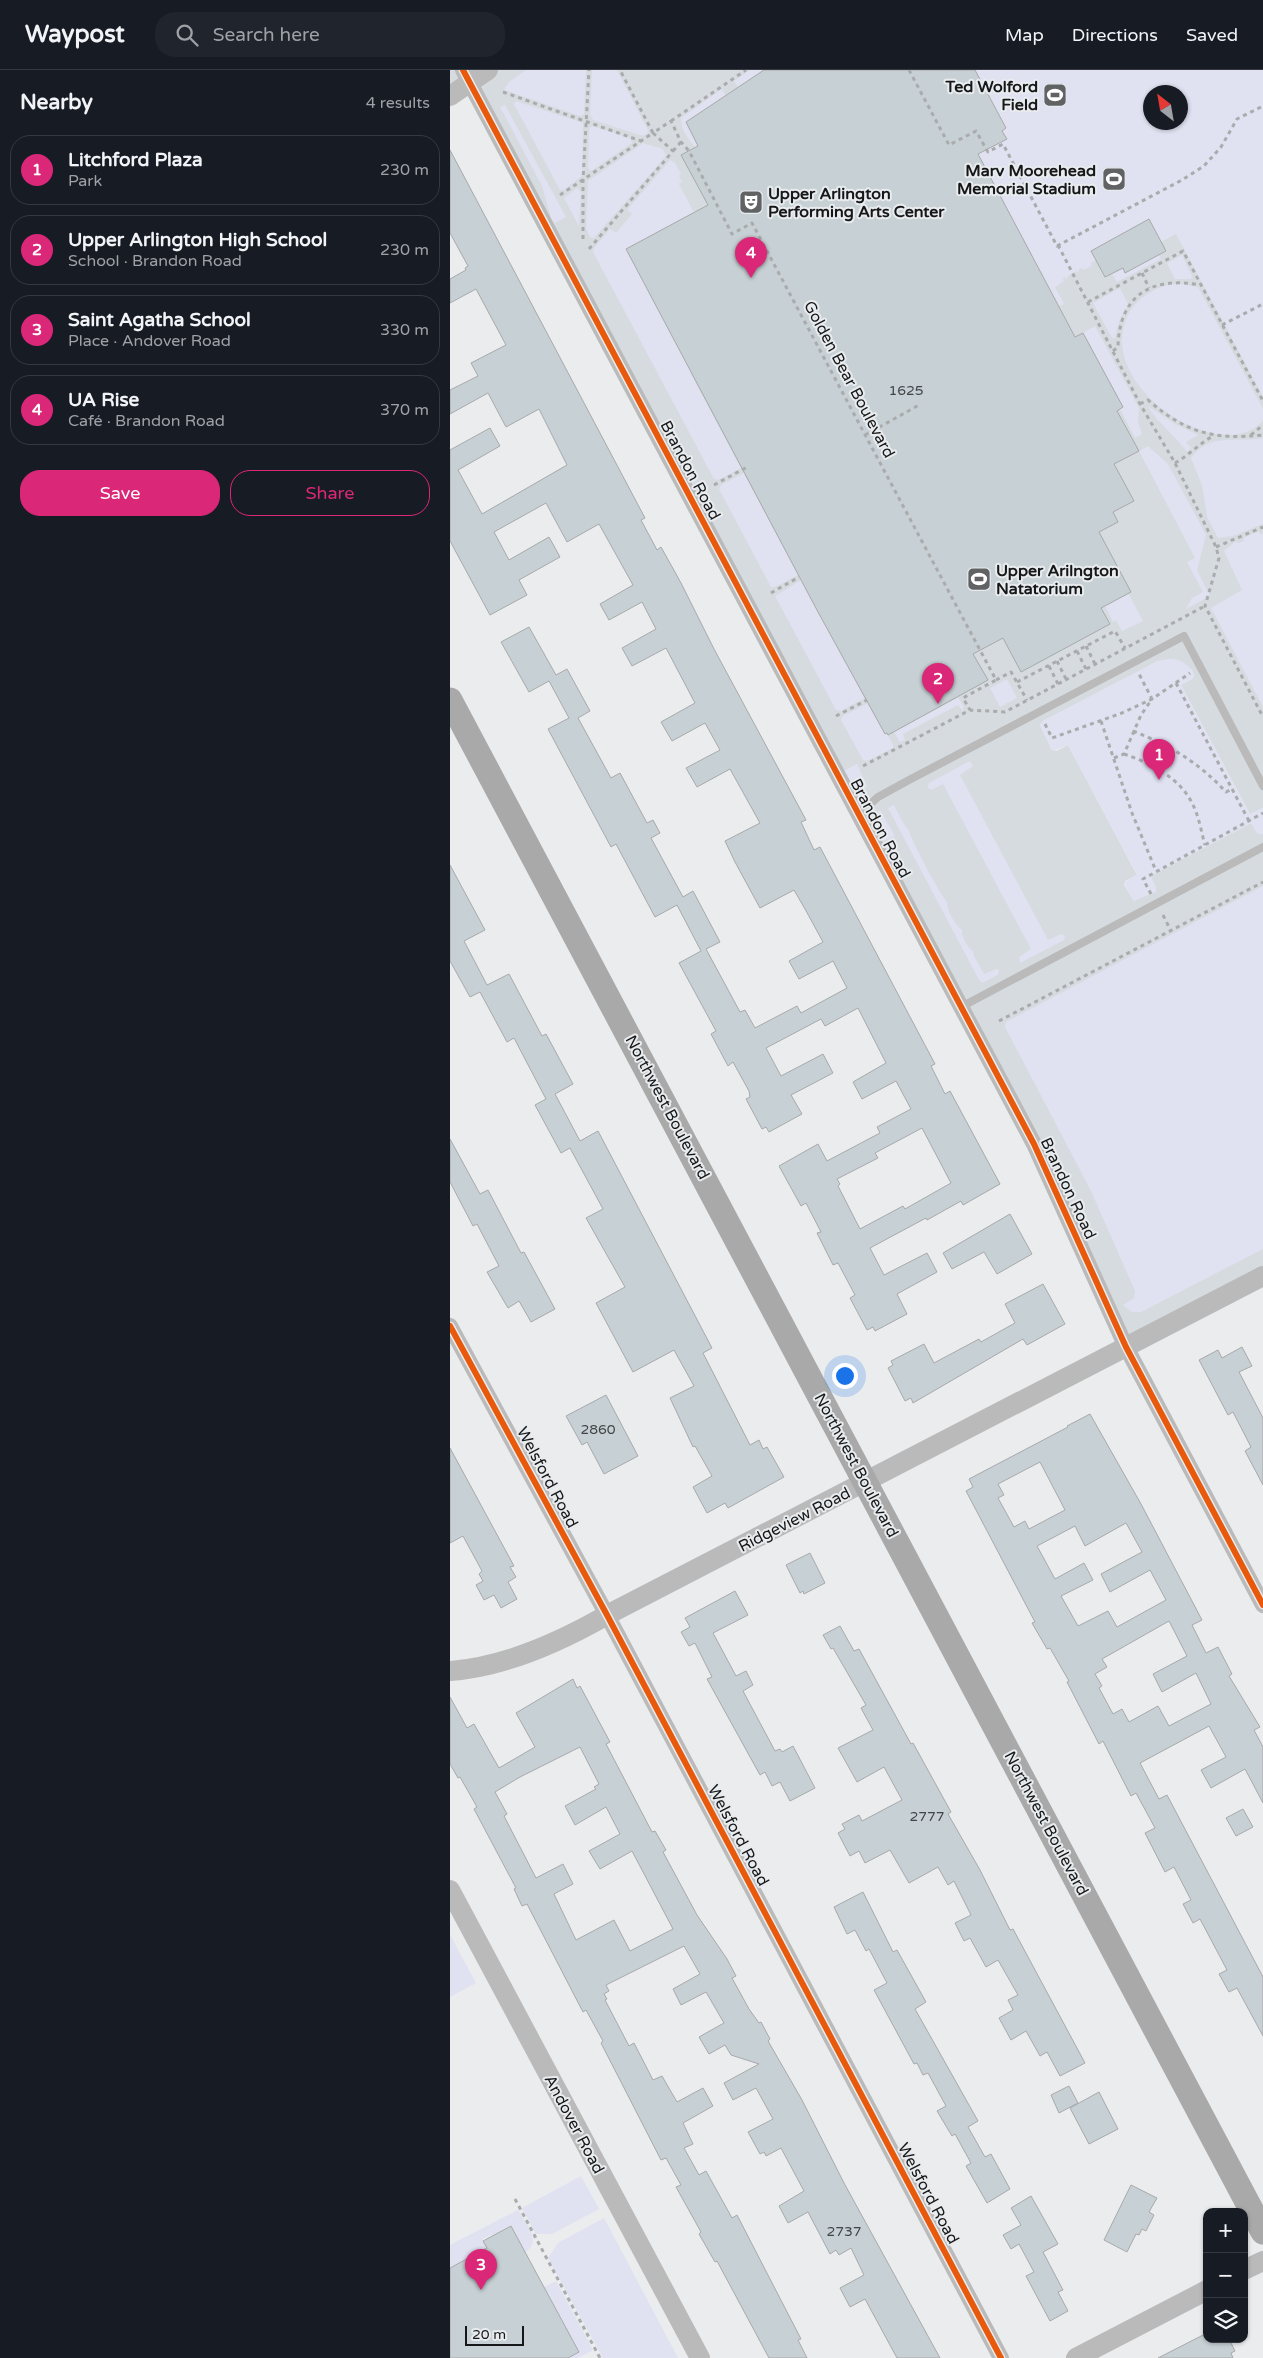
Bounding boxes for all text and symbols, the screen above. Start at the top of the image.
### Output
search box [155,12,505,57]
text: Waypost [25,20,125,49]
icon: search [173,21,201,49]
text: Search here [213,24,320,46]
text: Map [1005,24,1044,46]
text: Directions [1072,24,1158,46]
text: Saved [1186,24,1238,46]
place label: Ted Wolford Field [944,77,1038,115]
sports icon: Ted Wolford Field [1042,82,1068,108]
north arrow [1143,85,1188,130]
text: Nearby [20,90,93,115]
text: 4 results [366,93,430,113]
text: Litchford Plaza [68,149,203,171]
text: 1 [32,160,42,180]
text: 230 m [380,160,429,180]
place label: Marv Moorehead Memorial Stadium [957,161,1096,199]
sports icon: Marv Moorehead Memorial Stadium [1101,166,1127,192]
text: Park [68,171,102,191]
place label: Upper Arlington Performing Arts Center [768,184,945,222]
theatre icon: Upper Arlington Performing Arts Center [738,189,764,215]
text: Upper Arlington High School [68,229,327,251]
pin: 4 [735,237,767,278]
text: 2 [32,240,42,260]
text: 230 m [380,240,429,260]
text: School · Brandon Road [68,251,242,271]
street label: Golden Bear Boulevard [799,298,899,461]
text: Saint Agatha School [68,309,251,331]
text: 3 [32,320,42,340]
text: 330 m [380,320,429,340]
text: Place · Andover Road [68,331,231,351]
house number: 1625 [888,382,924,399]
text: UA Rise [68,389,139,411]
text: 4 [32,400,42,420]
text: 370 m [380,400,429,420]
text: Café · Brandon Road [68,411,225,431]
street label: Brandon Road [656,417,725,524]
button: Save [20,470,220,516]
button: Share [230,470,430,516]
place label: Upper Arilngton Natatorium [996,561,1119,599]
sports icon: Upper Arilngton Natatorium [966,566,992,592]
pin: 2 [922,663,954,704]
pin: 1 [1143,739,1175,780]
street label: Brandon Road [846,775,915,882]
street label: Northwest Boulevard [621,1032,714,1183]
street label: Brandon Road [1036,1134,1100,1242]
your location [832,1363,858,1389]
street label: Northwest Boulevard [810,1390,903,1541]
house number: 2860 [580,1421,616,1438]
street label: Welsford Road [512,1423,582,1532]
street label: Ridgeview Road [735,1483,854,1557]
street label: Northwest Boulevard [1000,1748,1093,1899]
street label: Welsford Road [703,1781,773,1890]
house number: 2777 [909,1808,945,1825]
street label: Andover Road [540,2072,609,2177]
street label: Welsford Road [893,2139,963,2248]
map controls [1203,2208,1248,2343]
button: + [1203,2208,1248,2253]
house number: 2737 [826,2223,862,2240]
pin: 3 [465,2249,497,2290]
button: − [1203,2253,1248,2298]
button: layers [1203,2298,1248,2343]
scale bar [465,2323,524,2346]
text: 20 m [472,2326,506,2343]

